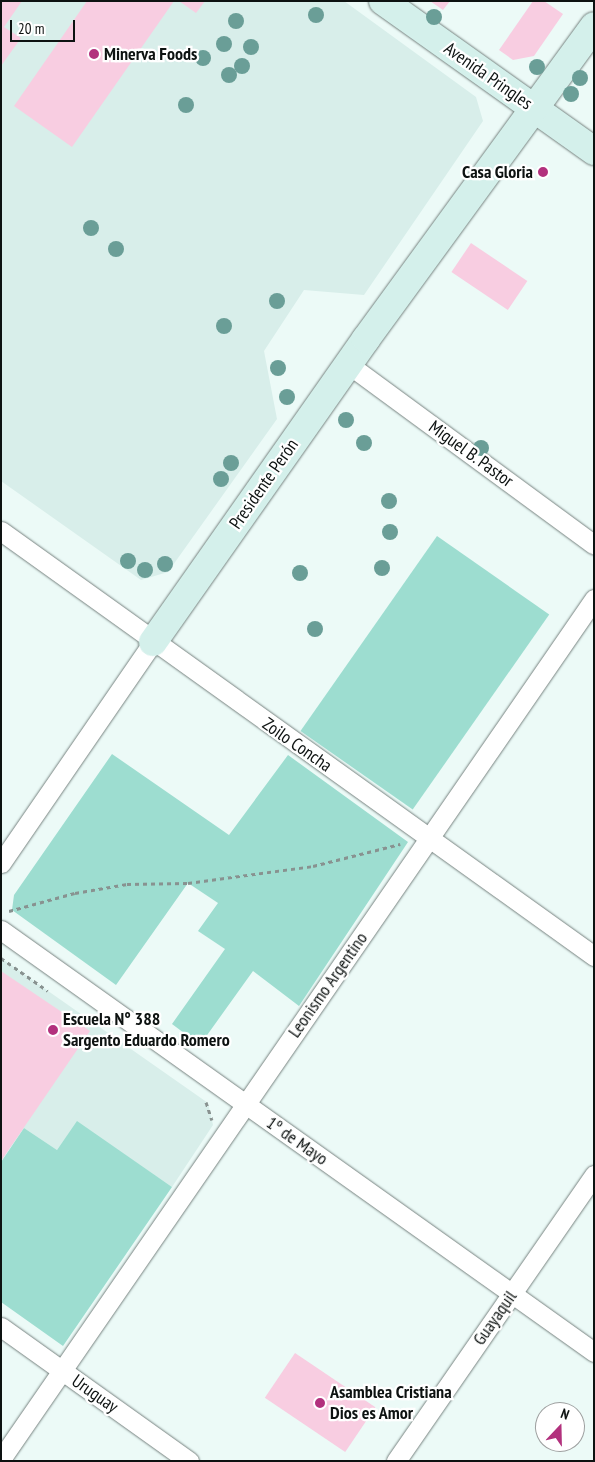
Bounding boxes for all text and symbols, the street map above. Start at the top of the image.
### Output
scale bar [12,10,78,42]
text: 20 m [18,19,44,38]
street label: Avenida Pringles [440,38,536,114]
place label: Minerva Foods [104,43,197,65]
marker: Minerva Foods [88,48,100,60]
place label: Casa Gloria [462,161,533,183]
marker: Casa Gloria [537,166,549,178]
street label: Miguel B. Pastor [424,416,518,492]
street label: Presidente Perón [225,435,303,533]
street label: Zoilo Concha [258,713,336,777]
street label: Leonismo Argentino [284,928,372,1042]
place label: Escuela N° 388 Sargento Eduardo Romero [63,1009,230,1052]
marker: Escuela N° 388 Sargento Eduardo Romero [47,1024,59,1036]
street label: 1º de Mayo [262,1112,332,1170]
street label: Guayaquil [469,1287,521,1349]
street label: Uruguay [68,1370,122,1418]
place label: Asamblea Cristiana Dios es Amor [330,1382,452,1425]
marker: Asamblea Cristiana Dios es Amor [314,1397,326,1409]
north arrow [535,1402,585,1452]
text: N [558,1404,572,1424]

